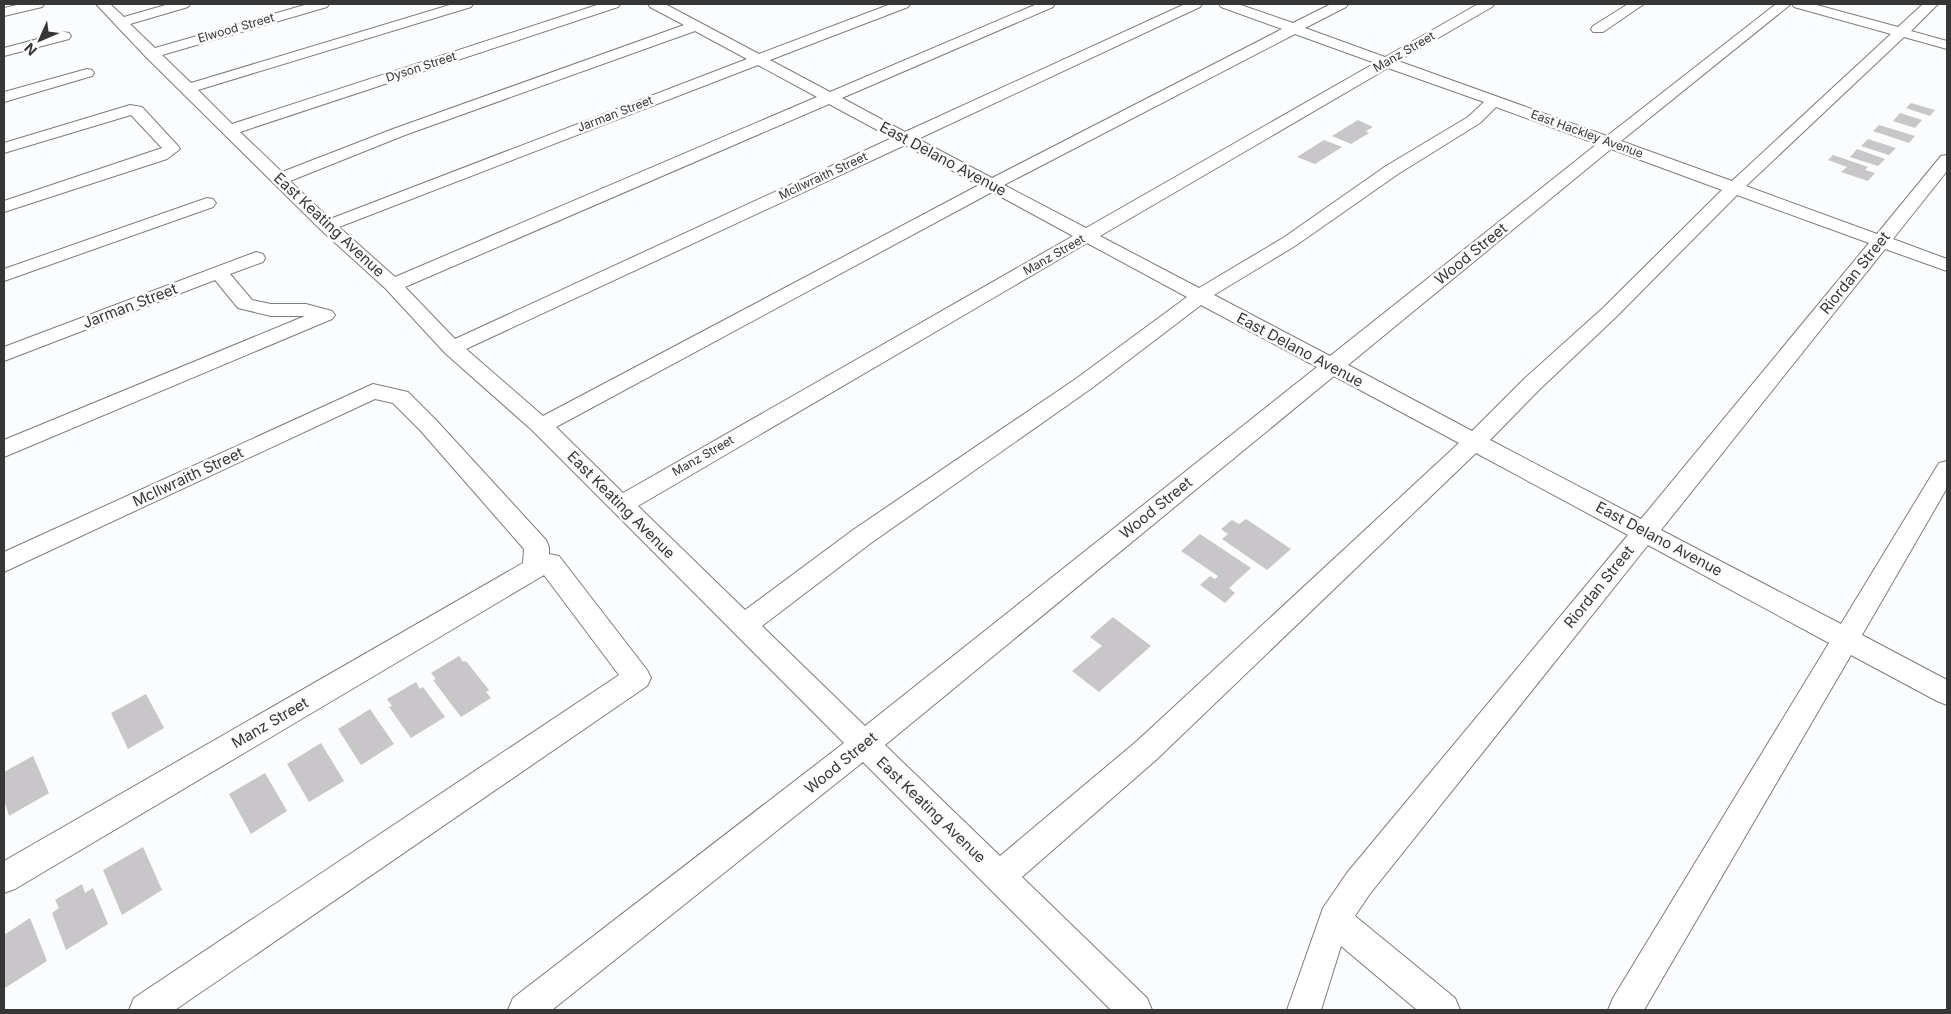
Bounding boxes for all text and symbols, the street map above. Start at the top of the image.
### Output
street label: Elwood Street [196,9,276,46]
north arrow [15,15,65,65]
street label: Manz Street [1370,28,1437,75]
text: N [21,40,40,59]
street label: Dyson Street [384,48,458,85]
street label: Jarman Street [575,92,655,135]
street label: East Hackley Avenue [1529,106,1645,161]
street label: East Delano Avenue [877,117,1010,200]
street label: McIlwraith Street [776,148,870,203]
street label: East Keating Avenue [270,168,389,281]
street label: Wood Street [1431,219,1511,289]
street label: Riordan Street [1816,228,1894,318]
street label: Manz Street [1020,231,1087,278]
street label: Jarman Street [80,279,180,332]
street label: East Delano Avenue [1234,308,1367,391]
street label: Manz Street [669,432,736,479]
street label: McIlwraith Street [129,443,246,511]
street label: East Keating Avenue [563,447,679,563]
street label: Wood Street [1116,473,1196,543]
street label: East Delano Avenue [1593,497,1726,580]
street label: Riordan Street [1560,542,1638,632]
street label: Manz Street [228,693,312,752]
street label: Wood Street [801,728,881,798]
street label: East Keating Avenue [873,753,990,867]

